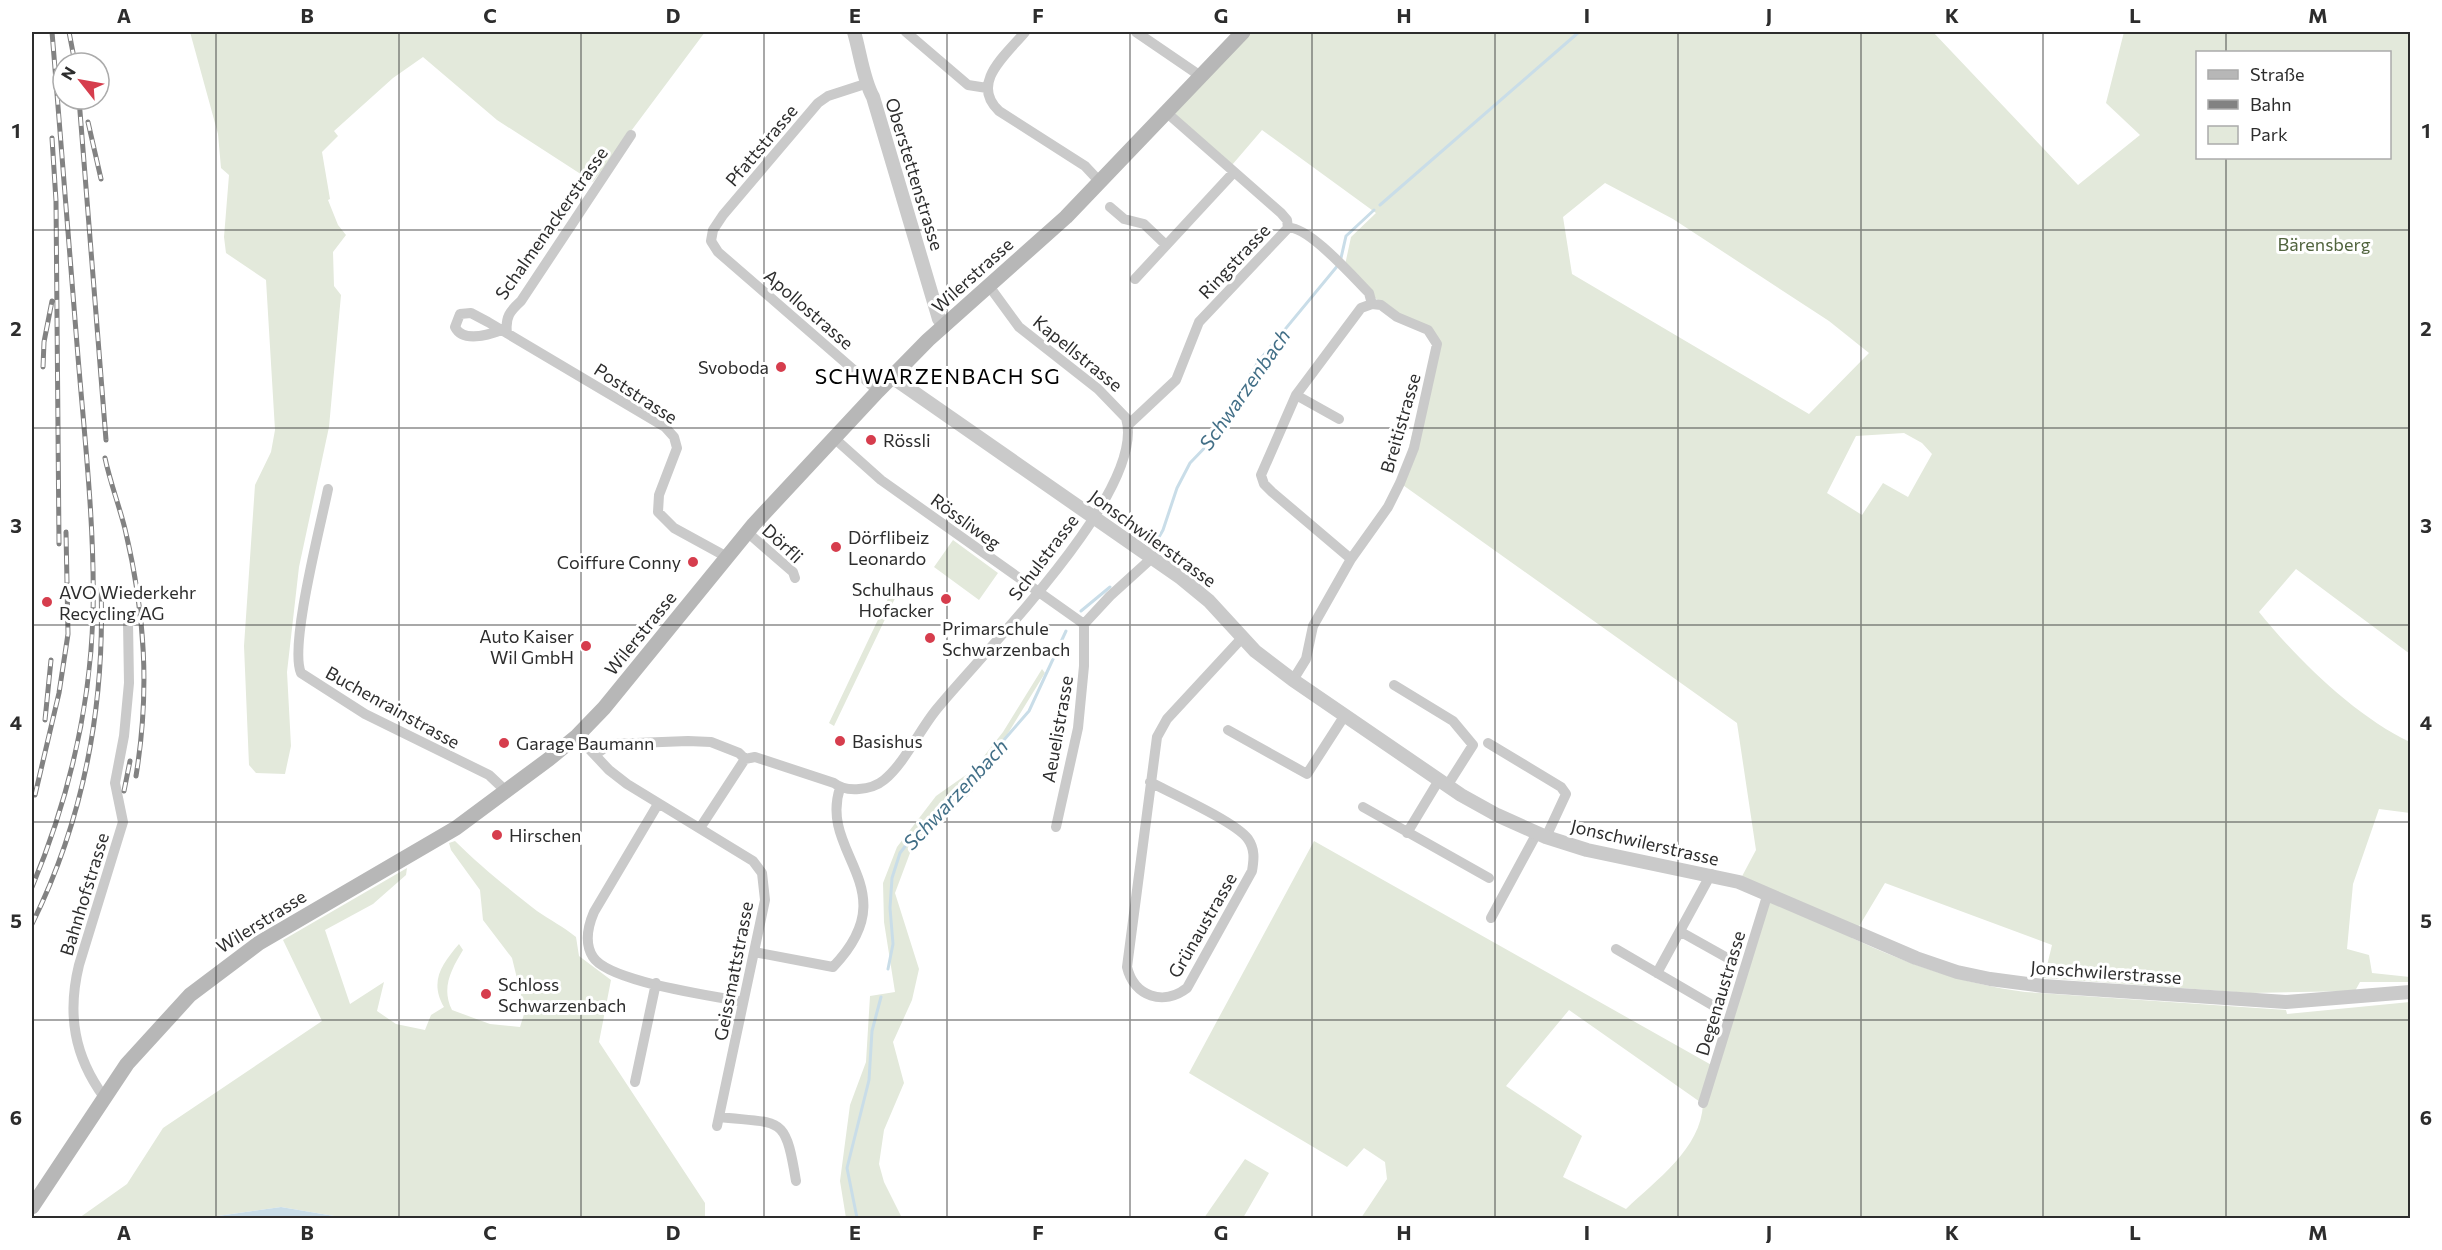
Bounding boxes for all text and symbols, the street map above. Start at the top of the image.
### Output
text: A [117,3,131,27]
text: B [300,3,314,27]
text: C [483,3,497,27]
text: D [666,3,680,27]
text: E [849,3,861,27]
text: F [1032,3,1044,27]
text: G [1214,3,1228,27]
text: H [1397,3,1412,27]
text: I [1584,3,1590,27]
text: J [1766,3,1772,27]
text: K [1945,3,1959,27]
text: L [2129,3,2141,27]
text: M [2308,3,2328,27]
north arrow [51,51,111,111]
legend [2196,51,2391,159]
text: N [56,63,79,83]
text: Straße [2250,63,2305,85]
text: Bahn [2250,93,2292,115]
street label: Oberstettenstrasse [881,95,949,253]
street label: Pfattstrasse [720,100,802,190]
text: 1 [11,118,21,142]
text: 1 [2421,118,2431,142]
text: Park [2250,123,2288,145]
street label: Schalmenackerstrasse [490,143,612,303]
street label: Ringstrasse [1194,219,1274,303]
street label: Wilerstrasse [927,233,1017,317]
park label: Bärensberg [2278,233,2371,255]
street label: Apollostrasse [760,264,858,354]
street label: Kapellstrasse [1029,310,1127,396]
text: 2 [10,316,22,340]
text: 2 [2420,316,2432,340]
water label: Schwarzenbach [1193,324,1295,454]
place label: Svoboda [698,356,769,378]
street label: Poststrasse [590,358,682,428]
marker: Svoboda [774,360,788,374]
district label: SCHWARZENBACH SG [815,363,1061,388]
street label: Breitistrasse [1375,371,1425,475]
place label: Rössli [883,429,931,451]
marker: Rössli [864,433,878,447]
street label: Jonschwilerstrasse [1085,485,1221,591]
street label: Rössliweg [927,488,1005,554]
street label: Schulstrasse [1003,510,1083,604]
text: 3 [10,513,22,537]
text: 3 [2420,513,2432,537]
street label: Dörfli [758,519,808,567]
place label: Dörflibeiz Leonardo [848,526,929,569]
marker: Dörflibeiz Leonardo [829,540,843,554]
place label: Coiffure Conny [557,551,681,573]
marker: Coiffure Conny [686,555,700,569]
place label: Schulhaus Hofacker [852,578,934,621]
place label: AVO Wiederkehr Recycling AG [59,581,196,624]
street label: Wilerstrasse [599,587,681,679]
marker: Schulhaus Hofacker [939,592,953,606]
marker: AVO Wiederkehr Recycling AG [40,595,54,609]
place label: Primarschule Schwarzenbach [942,617,1070,660]
place label: Auto Kaiser Wil GmbH [479,625,574,668]
marker: Primarschule Schwarzenbach [923,631,937,645]
marker: Auto Kaiser Wil GmbH [579,639,593,653]
street label: Buchenrainstrasse [322,661,464,753]
street label: Aeuelistrasse [1037,674,1077,784]
text: 4 [10,710,22,734]
text: 4 [2420,710,2432,734]
place label: Basishus [852,730,923,752]
place label: Garage Baumann [516,732,654,754]
marker: Basishus [833,734,847,748]
water label: Schwarzenbach [898,734,1012,854]
marker: Garage Baumann [497,736,511,750]
street label: Jonschwilerstrasse [1569,814,1721,870]
place label: Hirschen [509,824,581,846]
marker: Hirschen [490,828,504,842]
street label: Bahnhofstrasse [55,830,113,958]
street label: Grünaustrasse [1163,868,1241,982]
street label: Wilerstrasse [212,885,310,957]
street label: Geissmattstrasse [709,900,757,1042]
text: 5 [10,908,22,932]
text: 5 [2420,908,2432,932]
street label: Degenaustrasse [1691,928,1749,1058]
street label: Jonschwilerstrasse [2030,956,2182,988]
place label: Schloss Schwarzenbach [498,973,626,1016]
marker: Schloss Schwarzenbach [479,987,493,1001]
text: 6 [10,1105,22,1129]
text: 6 [2420,1105,2432,1129]
text: A [117,1220,131,1244]
text: B [300,1220,314,1244]
text: C [483,1220,497,1244]
text: D [666,1220,680,1244]
text: E [849,1220,861,1244]
text: F [1032,1220,1044,1244]
text: G [1214,1220,1228,1244]
text: H [1397,1220,1412,1244]
text: I [1584,1220,1590,1244]
text: J [1766,1220,1772,1244]
text: K [1945,1220,1959,1244]
text: L [2129,1220,2141,1244]
text: M [2308,1220,2328,1244]

